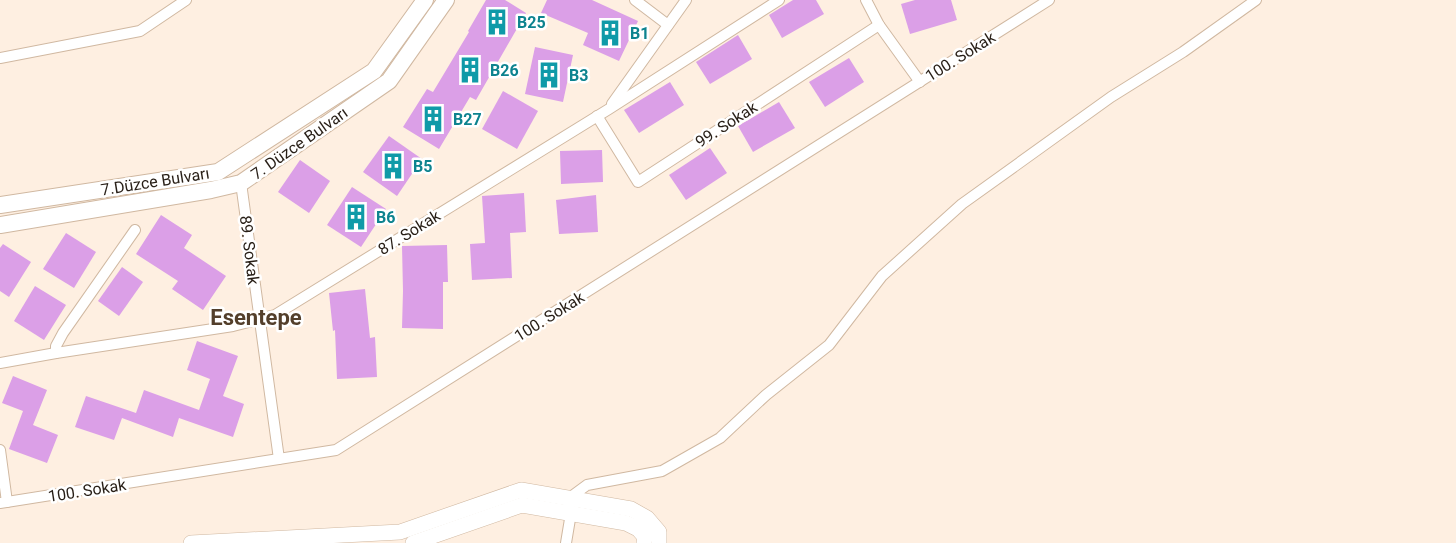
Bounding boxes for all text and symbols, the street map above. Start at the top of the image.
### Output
building icon: B25 [482,7,512,37]
place label: B25 [517,13,546,32]
building icon: B1 [595,18,625,48]
place label: B1 [630,24,649,43]
street label: 100. Sokak [922,27,999,85]
building icon: B26 [455,55,485,85]
building icon: B3 [534,60,564,90]
place label: B26 [490,61,519,80]
place label: B3 [569,66,588,85]
street label: 99. Sokak [692,97,761,151]
street label: 7. Düzce Bulvarı [247,103,351,184]
building icon: B27 [418,104,448,134]
place label: B27 [453,110,482,129]
building icon: B5 [378,151,408,181]
place label: B5 [413,157,432,176]
street label: 7.Düzce Bulvarı [99,164,211,199]
building icon: B6 [341,202,371,232]
street label: 87. Sokak [375,205,445,259]
place label: B6 [376,208,395,227]
street label: 89. Sokak [236,214,263,287]
street label: 100. Sokak [511,287,588,345]
district label: Esentepe [210,305,302,330]
street label: 100. Sokak [47,475,128,506]

